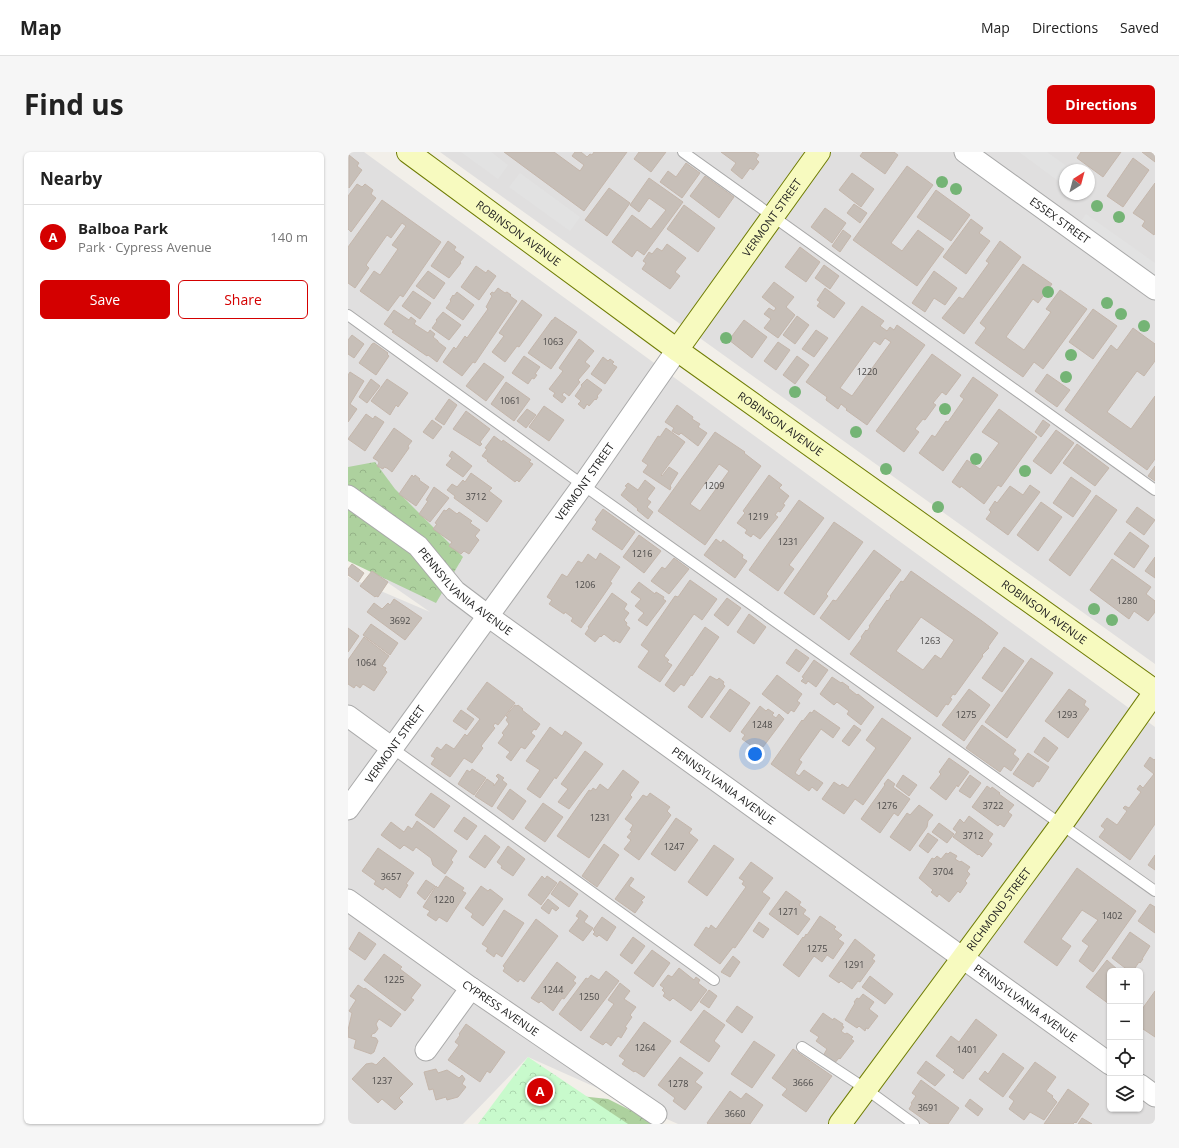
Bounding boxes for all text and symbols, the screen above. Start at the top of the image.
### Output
text: Map [20,15,61,41]
text: Map [981,18,1010,37]
text: Directions [1032,18,1098,37]
text: Saved [1120,18,1159,37]
text: Find us [24,85,124,123]
button: Directions [1047,85,1155,124]
north arrow [1059,164,1095,200]
text: Nearby [40,167,102,190]
street label: VERMONT STREET [739,175,805,259]
street label: ESSEX STREET [1027,193,1093,247]
street label: ROBINSON AVENUE [473,197,564,269]
text: Balboa Park [78,218,168,238]
text: A [49,228,57,246]
text: 140 m [270,228,308,246]
text: Park · Cypress Avenue [78,238,212,256]
button: Save [40,280,170,319]
button: Share [178,280,308,319]
house number: 1063 [543,335,563,348]
house number: 1220 [857,365,877,378]
street label: ROBINSON AVENUE [735,388,826,459]
house number: 1061 [500,394,520,407]
street label: VERMONT STREET [552,439,617,523]
house number: 1209 [704,479,724,492]
house number: 3712 [466,490,486,503]
house number: 1219 [748,510,768,523]
house number: 1231 [778,535,798,548]
street label: PENNSYLVANIA AVENUE [415,544,516,638]
house number: 1216 [632,547,652,560]
street label: ROBINSON AVENUE [999,576,1090,647]
house number: 1206 [575,578,595,591]
house number: 1280 [1117,594,1137,607]
house number: 3692 [390,614,410,627]
house number: 1263 [920,634,940,647]
house number: 1064 [356,656,376,669]
street label: VERMONT STREET [361,702,428,786]
house number: 1275 [956,708,976,721]
house number: 1293 [1057,708,1077,721]
house number: 1248 [752,718,772,731]
street label: PENNSYLVANIA AVENUE [669,743,779,828]
your location [745,744,765,764]
house number: 1276 [877,799,897,812]
house number: 3722 [983,799,1003,812]
house number: 1231 [590,811,610,824]
house number: 3712 [963,829,983,842]
house number: 1247 [664,840,684,853]
street label: RICHMOND STREET [963,864,1034,954]
house number: 3704 [933,865,953,878]
house number: 3657 [381,870,401,883]
house number: 1220 [434,893,454,906]
house number: 1271 [778,905,798,918]
house number: 1402 [1102,909,1122,922]
house number: 1275 [807,942,827,955]
house number: 1291 [844,958,864,971]
street label: PENNSYLVANIA AVENUE [971,960,1080,1045]
map controls [1107,968,1143,1112]
button: + [1107,968,1143,1004]
house number: 1225 [384,973,404,986]
street label: CYPRESS AVENUE [460,976,542,1039]
house number: 1244 [543,983,563,996]
house number: 1250 [579,990,599,1003]
button: − [1107,1004,1143,1040]
button: locate [1107,1040,1143,1076]
house number: 1264 [635,1041,655,1054]
house number: 1401 [957,1043,977,1056]
house number: 1237 [372,1074,392,1087]
pin: A [527,1076,553,1106]
house number: 3666 [793,1076,813,1089]
button: layers [1107,1076,1143,1112]
house number: 1278 [668,1077,688,1090]
house number: 3691 [918,1101,938,1114]
house number: 3660 [725,1107,745,1120]

